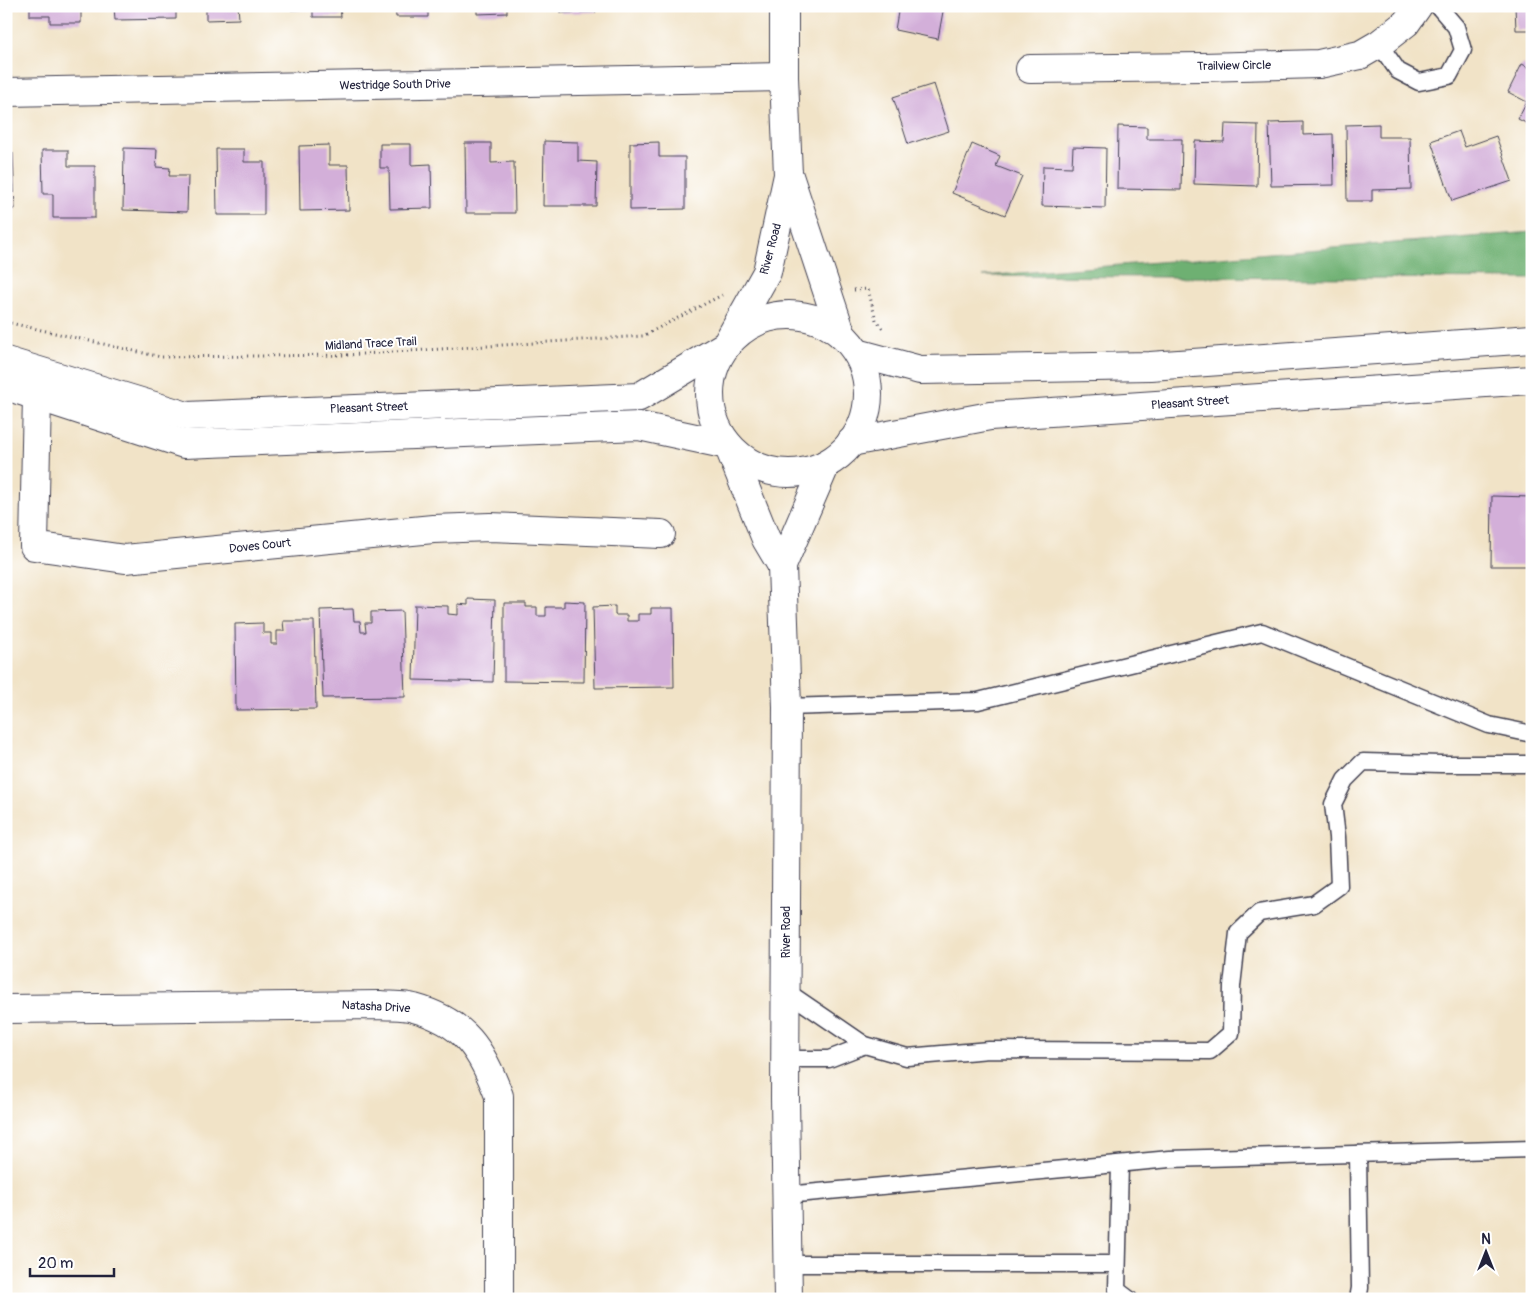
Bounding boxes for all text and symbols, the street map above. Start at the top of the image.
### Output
street label: Trailview Circle [1197,58,1271,74]
street label: Westridge South Drive [339,77,451,93]
street label: River Road [757,222,785,276]
street label: Midland Trace Trail [325,334,417,354]
street label: Pleasant Street [1150,393,1230,413]
street label: Pleasant Street [330,399,409,417]
street label: Doves Court [228,535,292,557]
street label: River Road [779,906,794,958]
street label: Natasha Drive [341,998,411,1016]
north arrow [1460,1228,1510,1278]
text: N [1481,1231,1491,1248]
scale bar [30,1245,114,1277]
text: 20 m [38,1254,73,1273]

